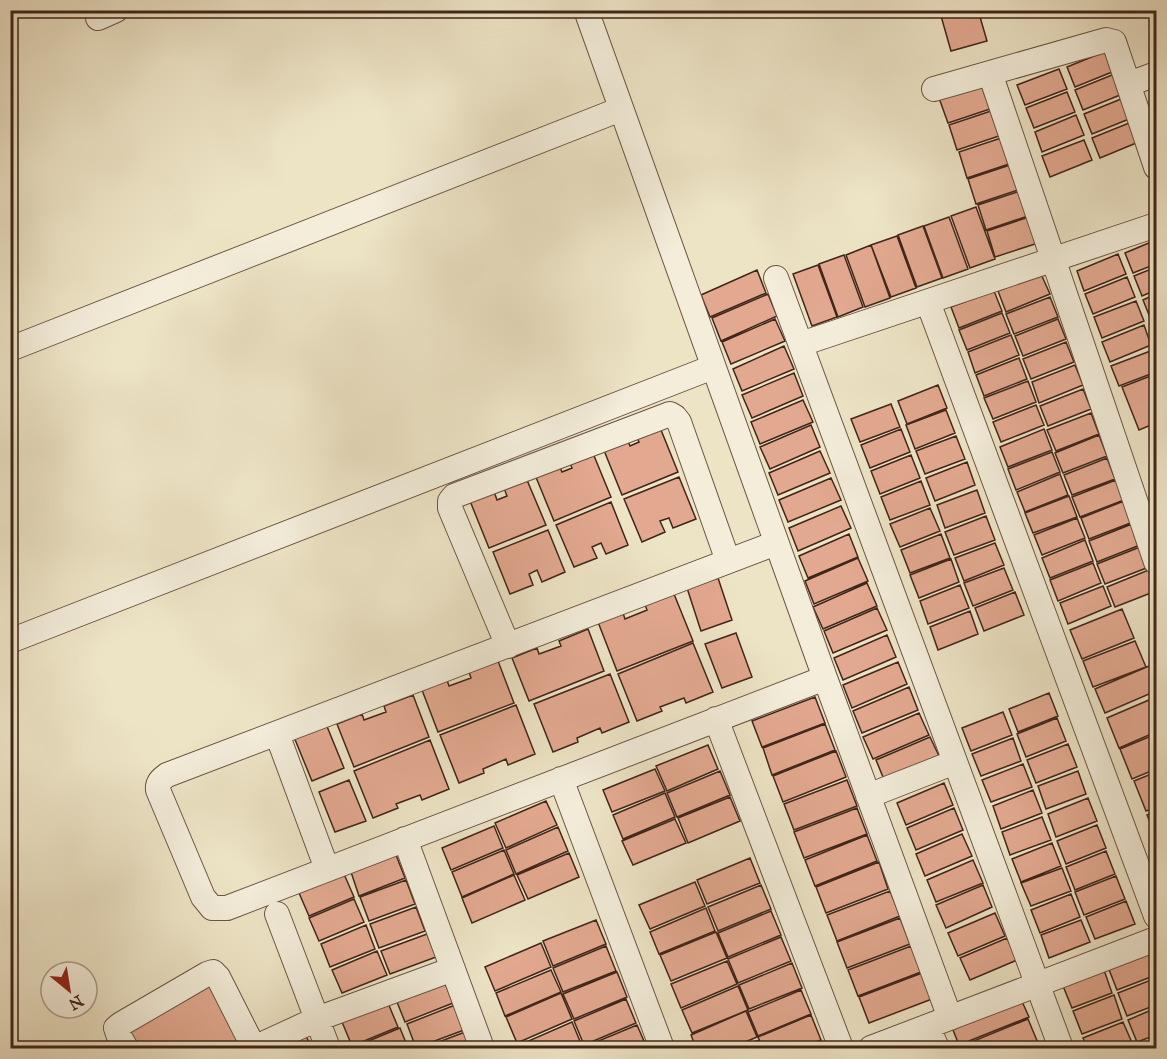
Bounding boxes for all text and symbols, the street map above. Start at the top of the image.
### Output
north arrow [39,960,99,1020]
text: N [65,991,87,1014]

